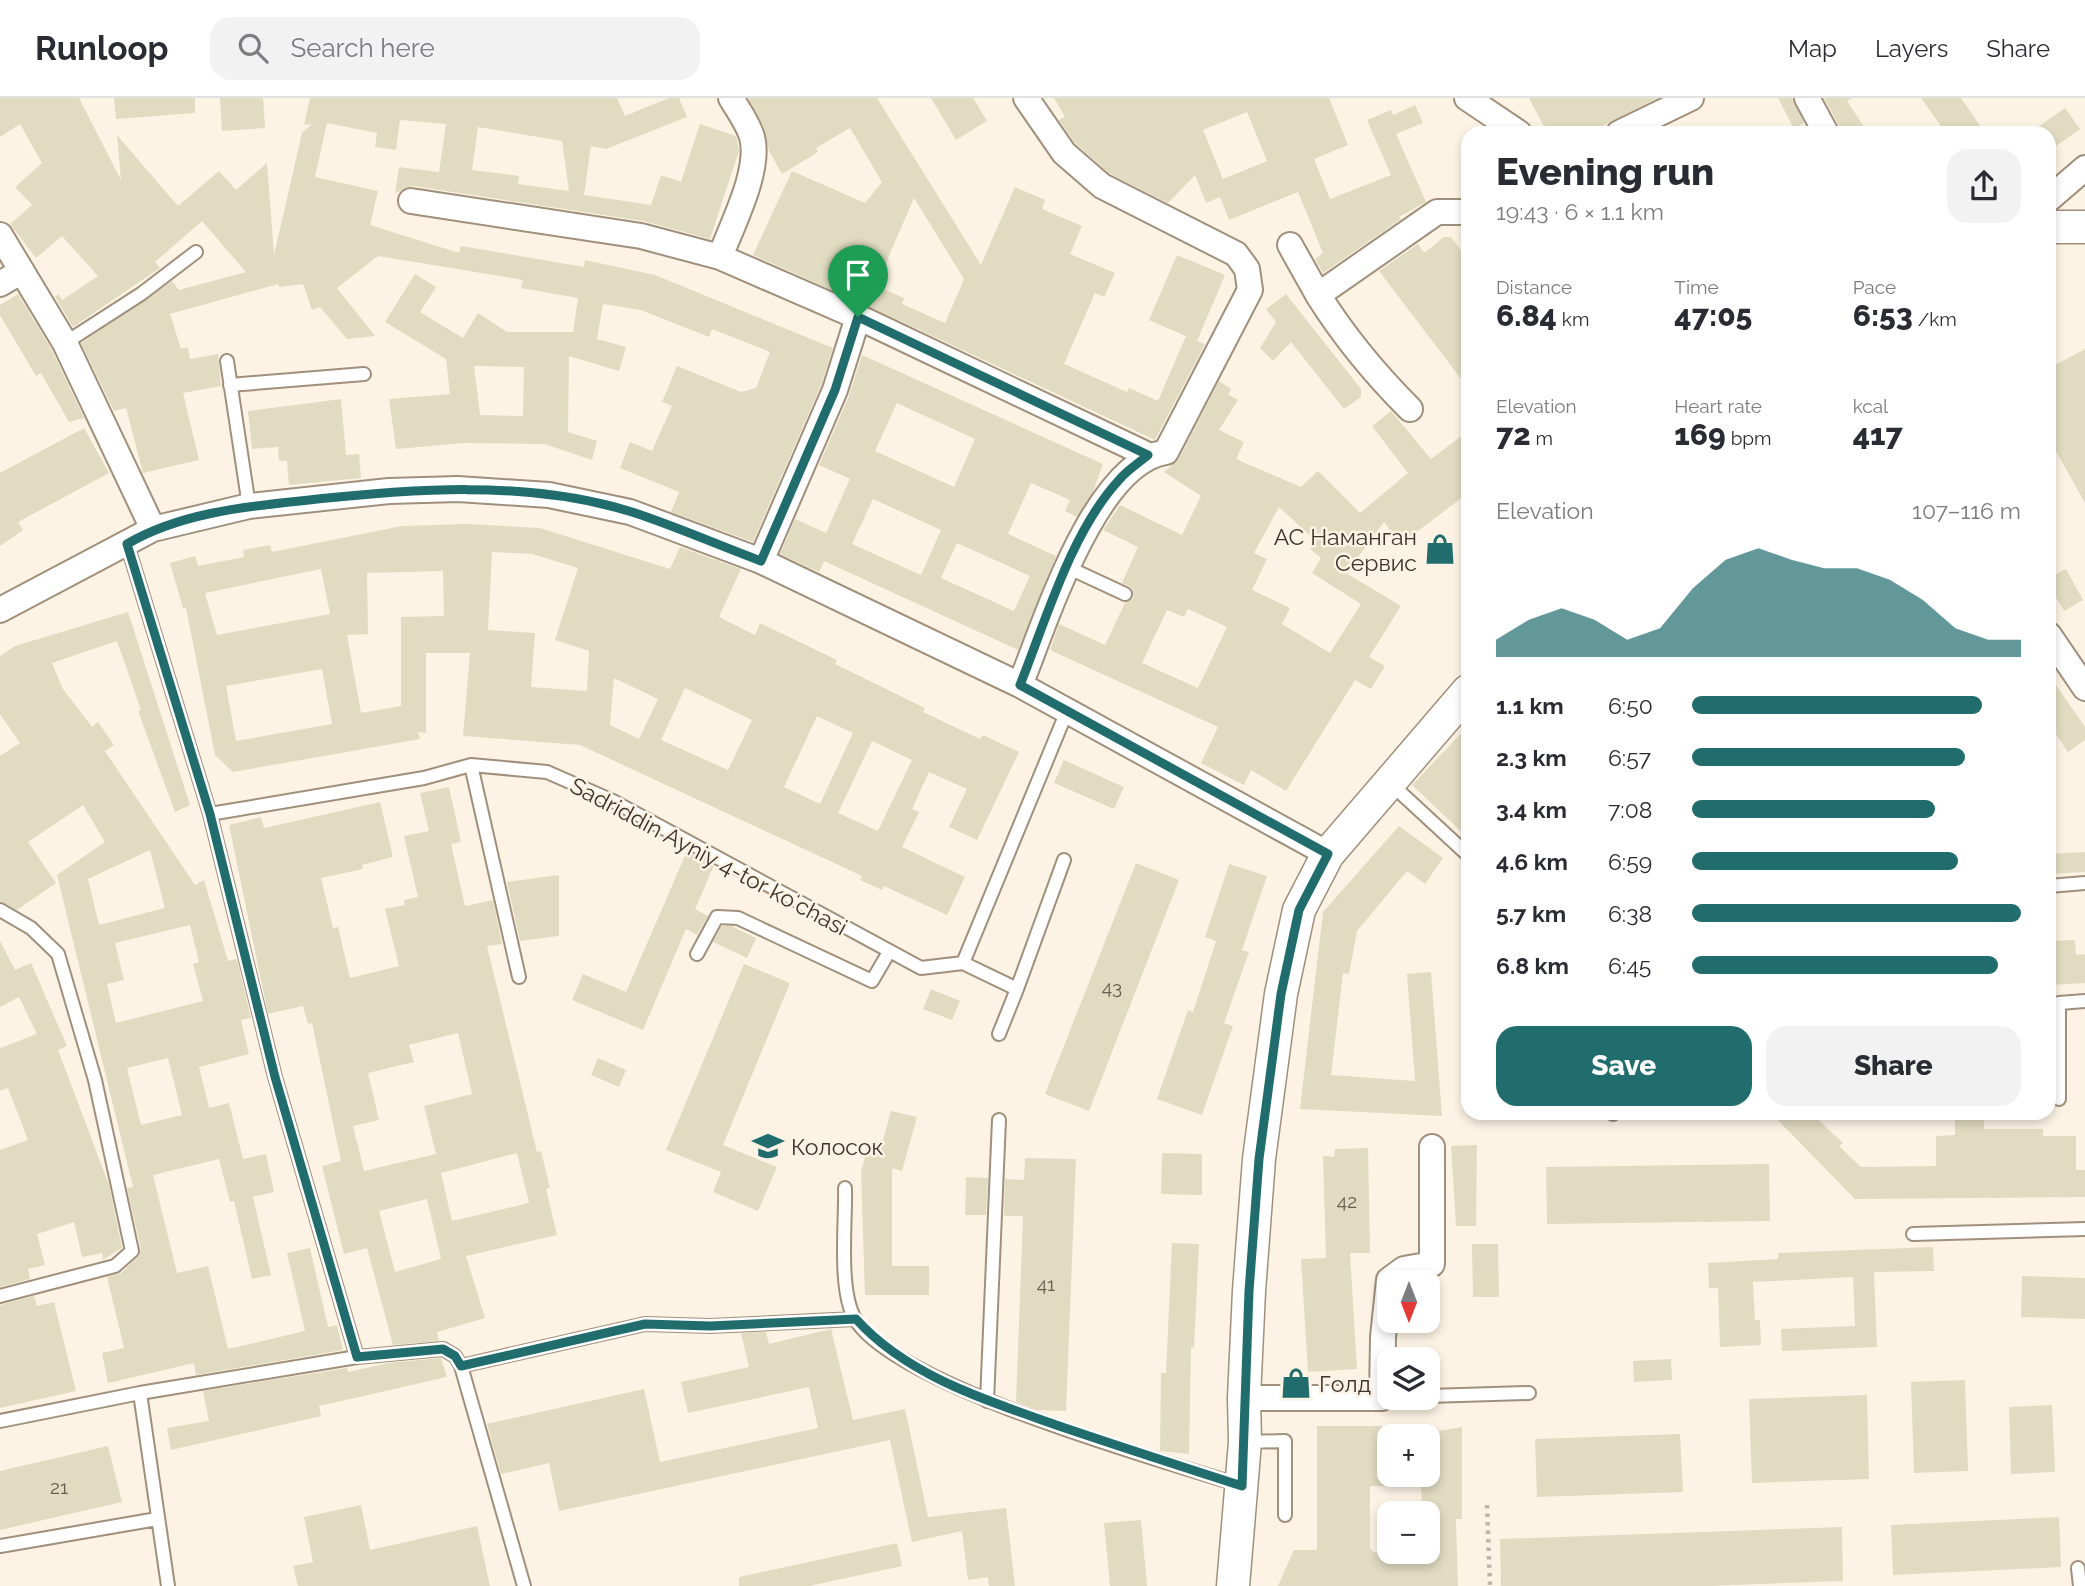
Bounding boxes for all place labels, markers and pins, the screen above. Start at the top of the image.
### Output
pin [828,245,888,317]
place label: АС Наманган Сервис [1274,523,1417,576]
shop icon: АС Наманган Сервис [1423,532,1457,566]
school or university icon: Колосок [751,1129,785,1163]
place label: Колосок [791,1133,884,1160]
shop icon: Голд [1279,1366,1313,1400]
place label: Голд [1319,1370,1371,1397]

